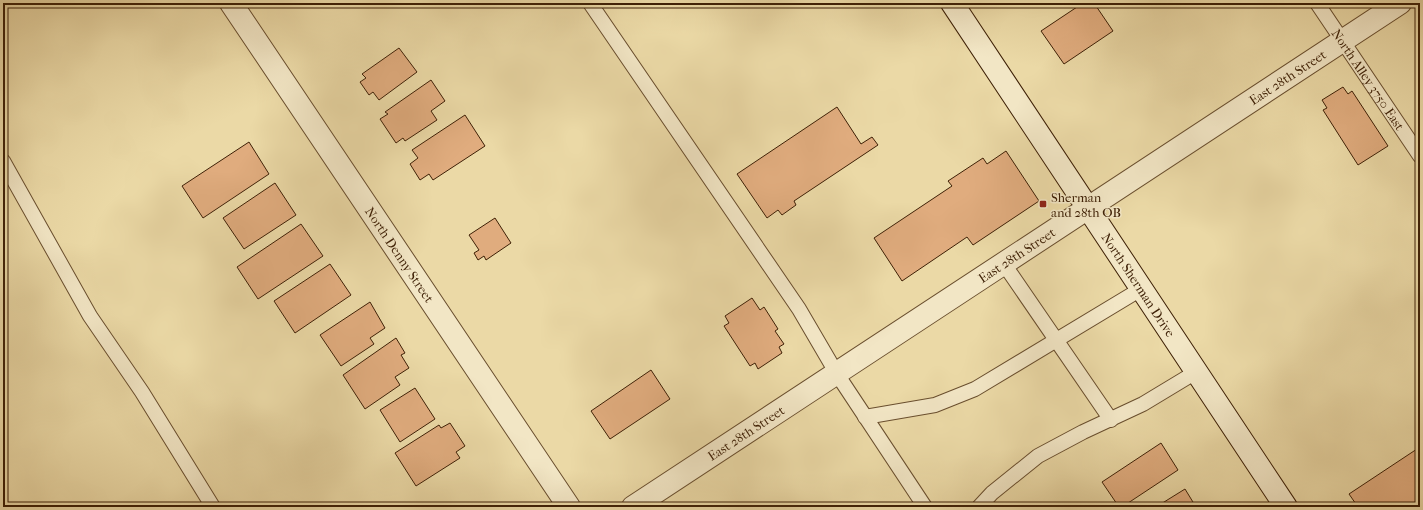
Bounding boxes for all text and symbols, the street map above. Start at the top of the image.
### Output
street label: North Alley 3750 East [1329,26,1408,133]
street label: East 28th Street [1247,47,1329,108]
place label: Sherman and 28th OB [1051,190,1121,220]
marker: Sherman and 28th OB [1038,199,1048,209]
street label: North Denny Street [362,204,437,306]
street label: East 28th Street [976,225,1058,286]
street label: North Sherman Drive [1099,230,1178,340]
street label: East 28th Street [705,403,788,464]

